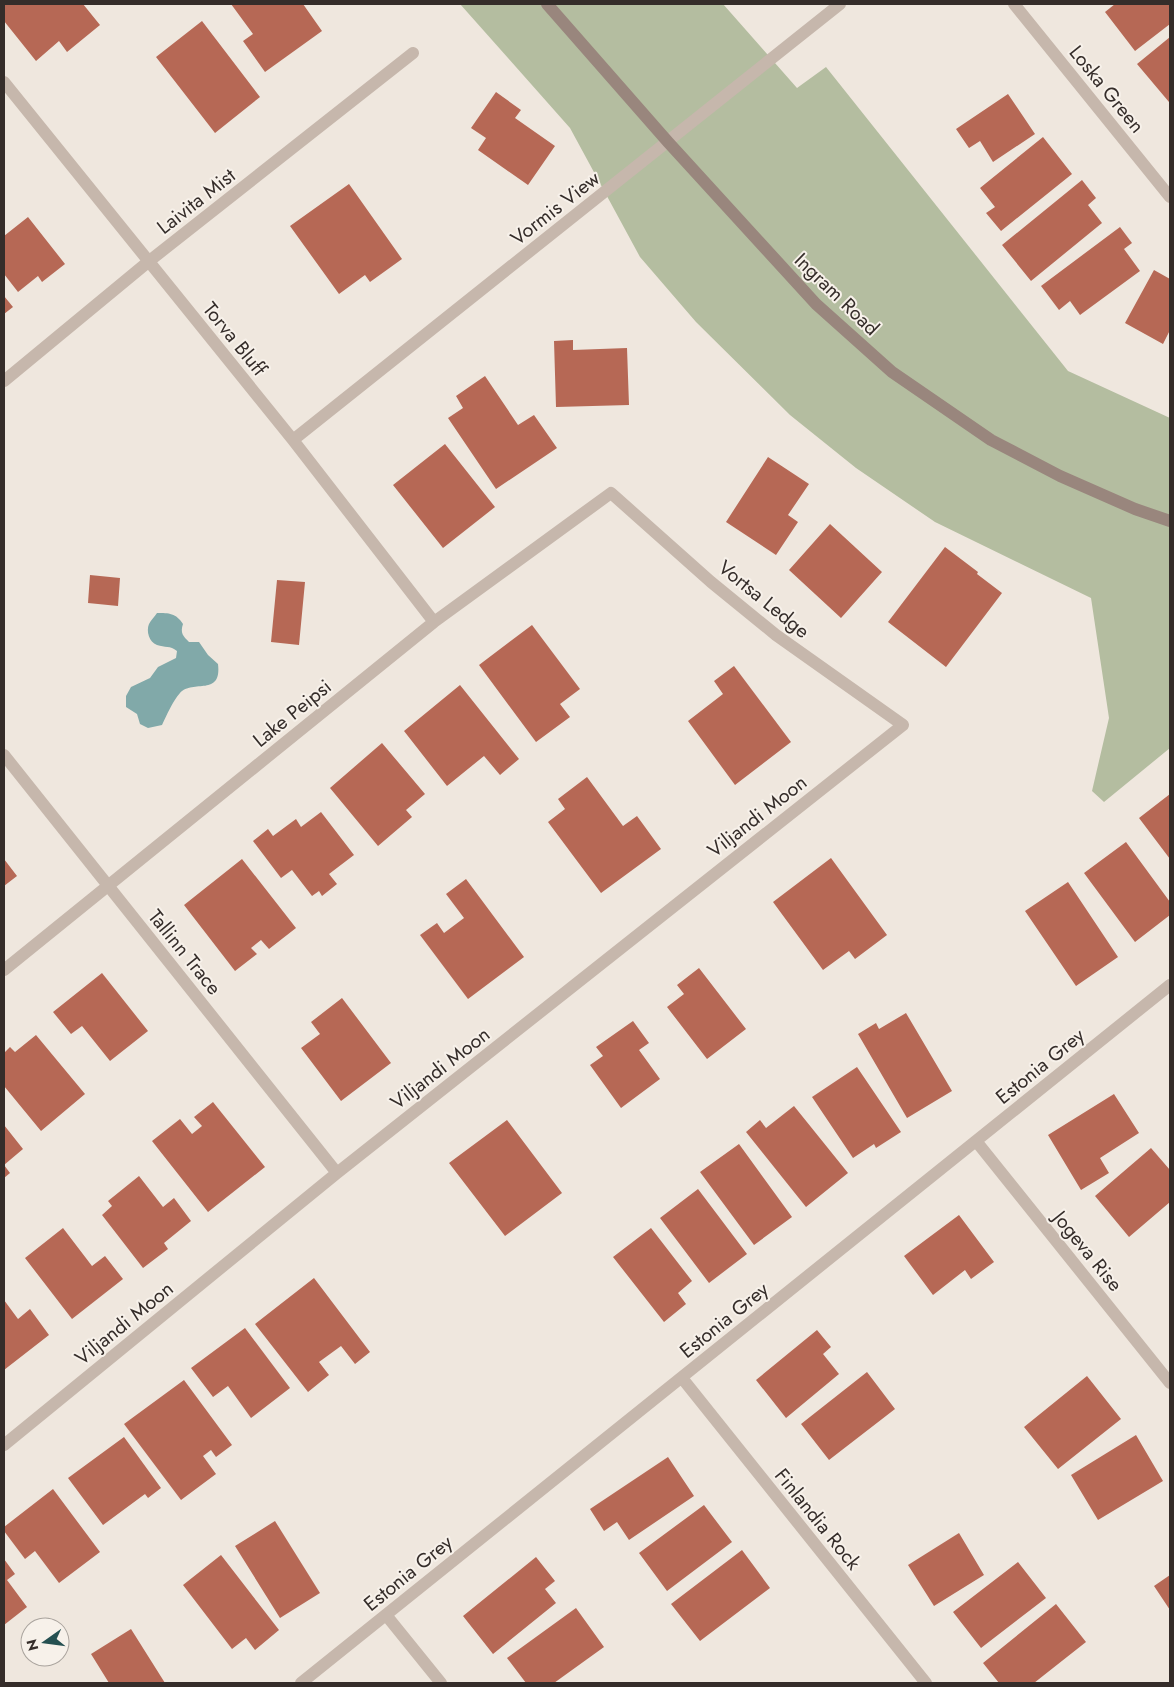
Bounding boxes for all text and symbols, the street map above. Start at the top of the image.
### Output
street label: Loska Green [1062,39,1151,139]
street label: Laivita Mist [151,161,242,241]
street label: Vormis View [505,164,606,253]
street label: Ingram Road [788,246,886,342]
street label: Torva Bluff [196,296,274,384]
street label: Vortsa Ledge [712,553,816,645]
street label: Lake Peipsi [247,673,338,754]
street label: Viljandi Moon [701,768,813,865]
street label: Tallinn Trace [141,903,228,1001]
street label: Viljandi Moon [384,1020,496,1117]
street label: Estonia Grey [990,1021,1091,1111]
street label: Jogeva Rise [1044,1202,1129,1298]
street label: Viljandi Moon [69,1275,180,1372]
street label: Estonia Grey [674,1275,775,1365]
street label: Finlandia Rock [768,1462,868,1576]
street label: Estonia Grey [358,1528,459,1618]
north arrow [20,1617,70,1667]
text: N [21,1637,43,1653]

